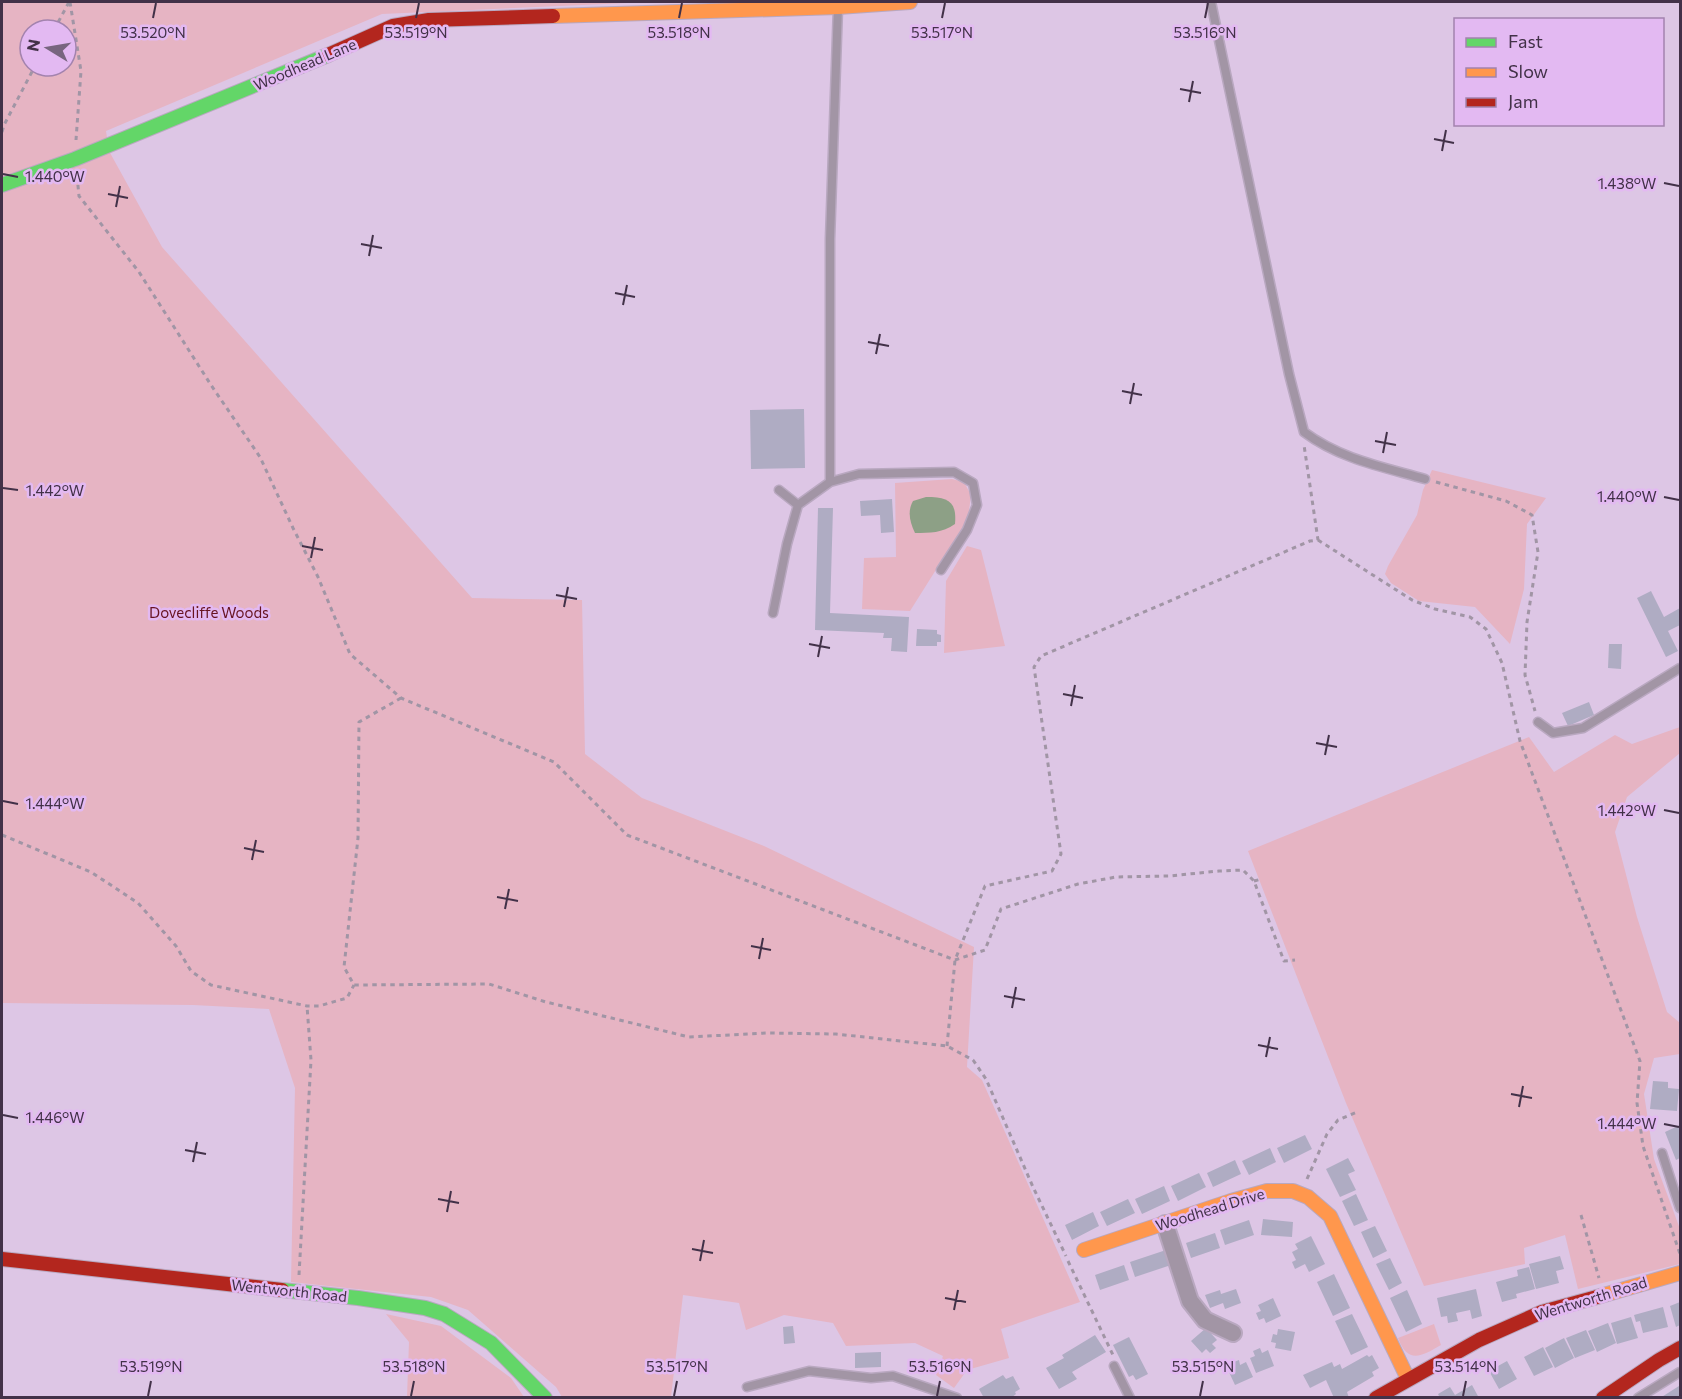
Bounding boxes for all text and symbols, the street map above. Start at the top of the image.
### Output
north arrow [18,18,78,78]
legend [1454,18,1664,126]
text: 53.520°N [120,23,186,41]
text: 53.519°N [385,23,447,41]
text: 53.518°N [648,23,710,41]
text: 53.517°N [911,23,973,41]
text: 53.516°N [1174,23,1236,41]
text: Fast [1508,30,1543,52]
street label: Woodhead Lane [251,34,359,94]
text: N [22,37,43,53]
text: Slow [1508,60,1548,82]
text: Jam [1508,90,1538,112]
text: 1.440°W [25,167,85,185]
text: 1.438°W [1598,174,1656,192]
text: 1.442°W [26,481,84,499]
text: 1.440°W [1597,487,1657,505]
park label: Dovecliffe Woods [149,603,269,621]
text: 1.444°W [25,794,85,812]
text: 1.442°W [1598,801,1656,819]
text: 1.446°W [25,1108,85,1126]
text: 1.444°W [1597,1114,1657,1132]
street label: Woodhead Drive [1153,1184,1266,1234]
street label: Wentworth Road [1532,1272,1649,1324]
street label: Wentworth Road [230,1275,348,1305]
text: 53.519°N [120,1357,182,1375]
text: 53.518°N [383,1357,445,1375]
text: 53.517°N [646,1357,708,1375]
text: 53.516°N [909,1357,971,1375]
text: 53.515°N [1172,1357,1234,1375]
text: 53.514°N [1435,1357,1497,1375]

